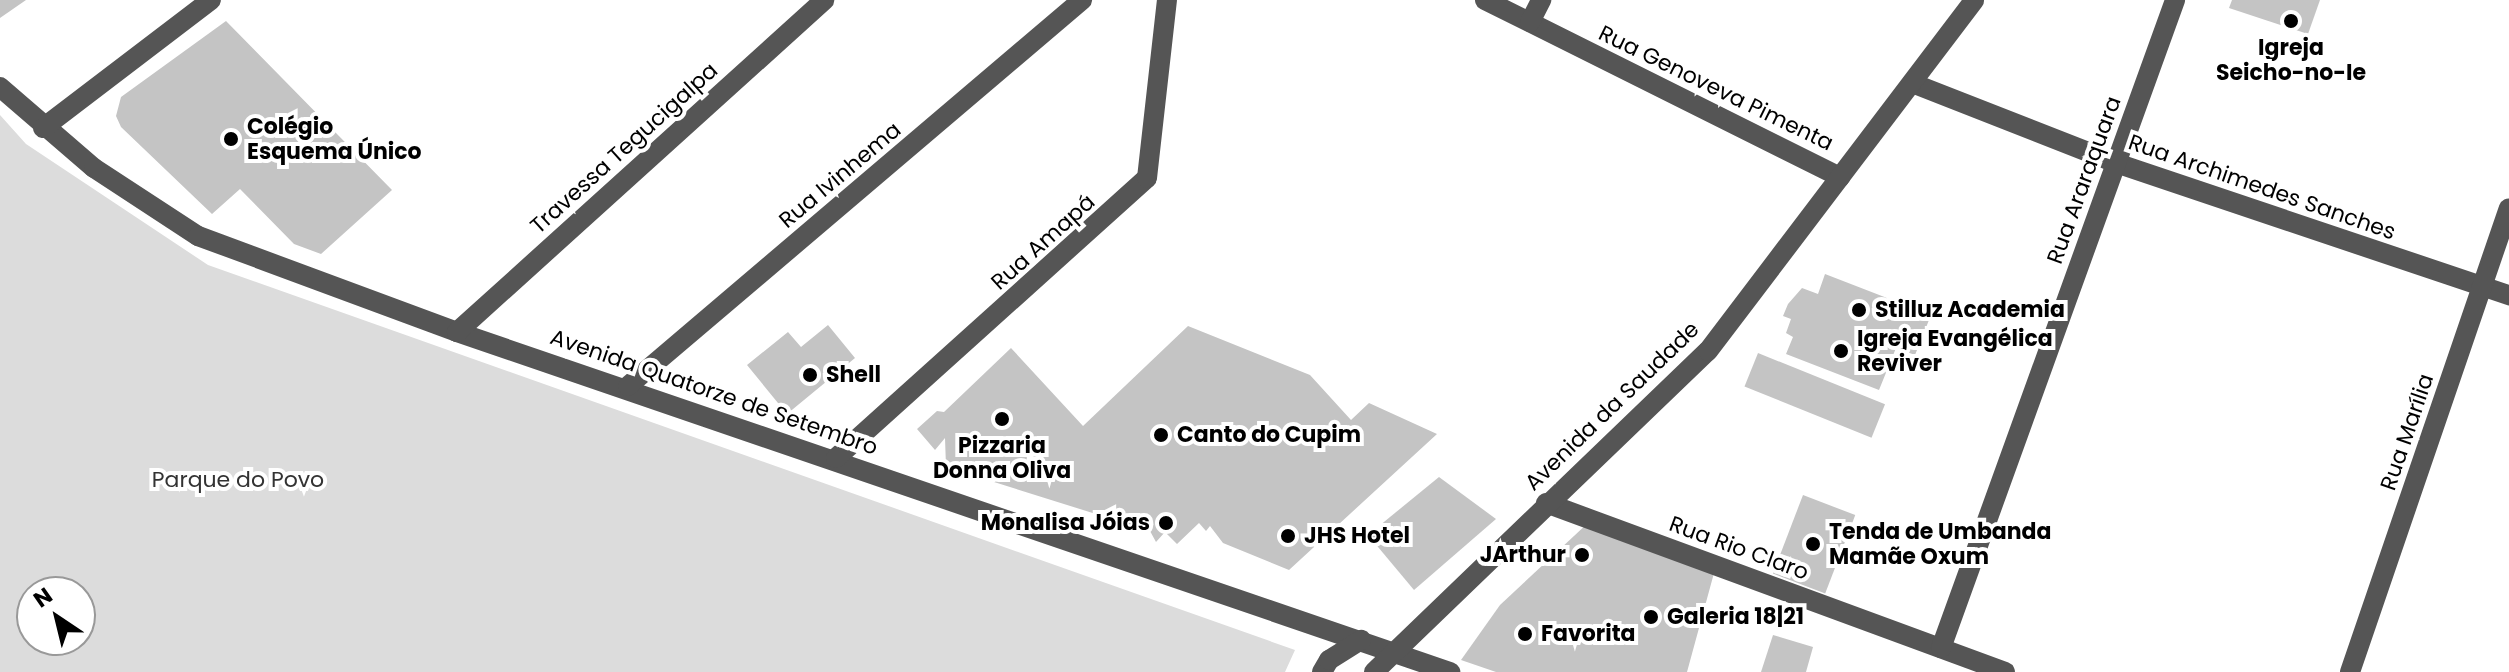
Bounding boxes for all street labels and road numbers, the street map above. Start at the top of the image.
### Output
street label: Rua Genoveva Pimenta [1594,20,1838,156]
street label: Travessa Tegucigalpa [525,57,723,239]
street label: Rua Araraquara [2041,93,2127,267]
street label: Rua Ivinhema [774,116,906,234]
street label: Rua Archimedes Sanches [2125,129,2399,245]
street label: Rua Amapá [986,189,1100,295]
street label: Avenida da Saudade [1520,316,1704,496]
street label: Avenida Quatorze de Setembro [547,323,881,461]
street label: Rua Marília [2375,370,2439,494]
street label: Rua Rio Claro [1666,511,1812,585]

